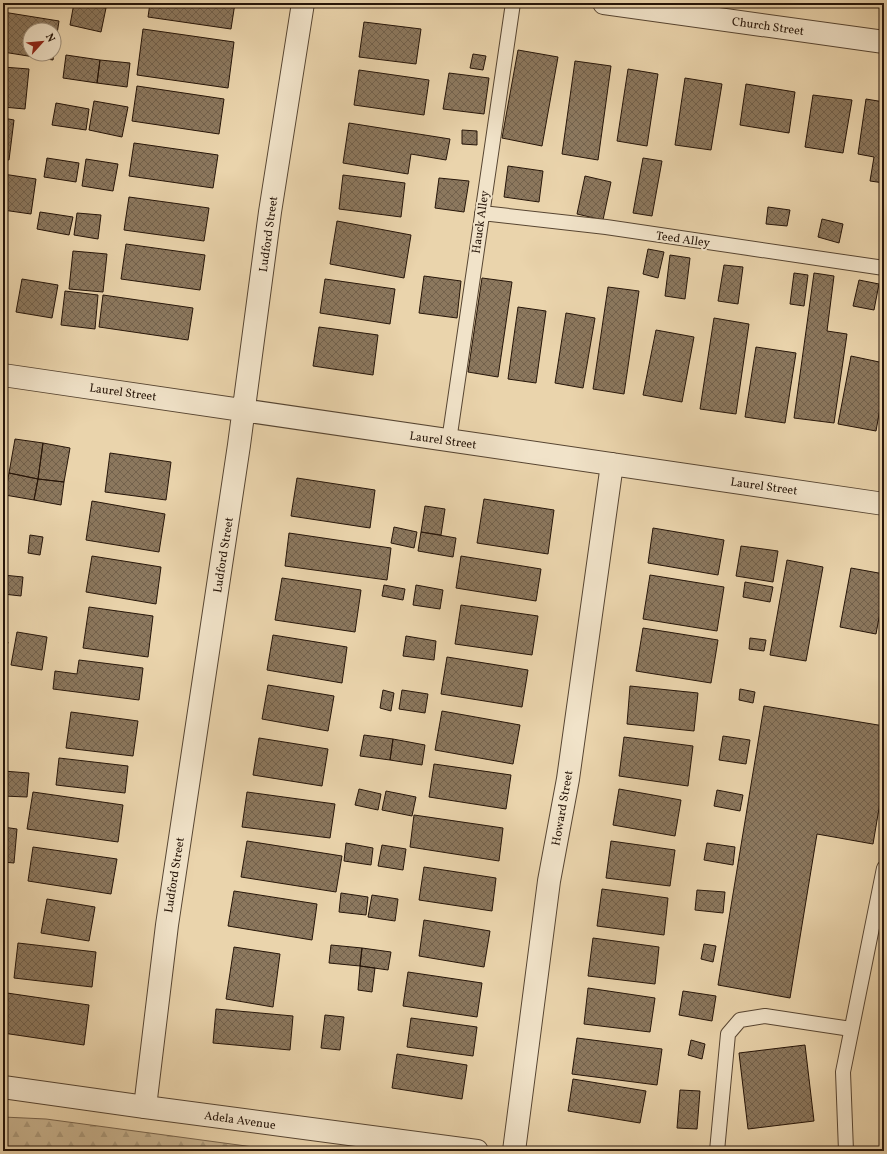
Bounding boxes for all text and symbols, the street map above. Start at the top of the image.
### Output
street label: Church Street [731,14,805,40]
north arrow [22,22,62,62]
text: N [41,31,58,45]
street label: Hauck Alley [469,189,493,255]
street label: Ludford Street [256,195,282,273]
street label: Teed Alley [655,228,711,252]
street label: Laurel Street [88,380,157,406]
street label: Laurel Street [408,428,477,454]
street label: Laurel Street [729,474,798,500]
street label: Ludford Street [210,516,238,594]
street label: Howard Street [548,769,577,847]
street label: Ludford Street [161,836,189,914]
street label: Adela Avenue [203,1108,277,1134]

